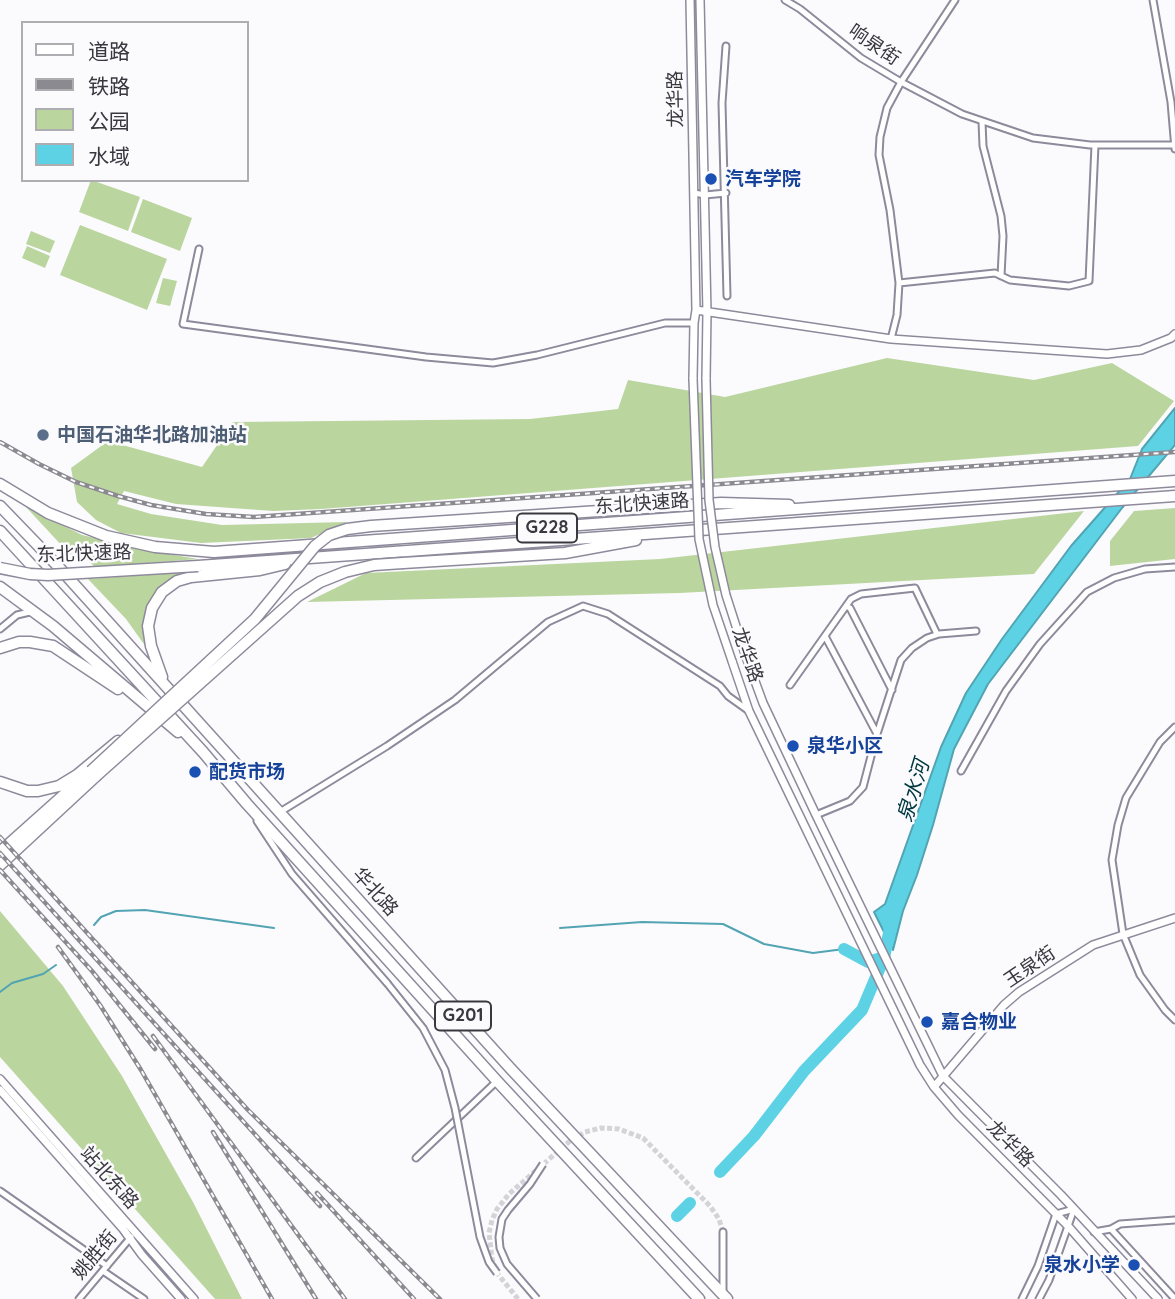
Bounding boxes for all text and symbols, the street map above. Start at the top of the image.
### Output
street label: 响泉街 [844,20,904,70]
legend [21,21,248,182]
text: 道路 [88,38,130,64]
street label: 龙华路 [664,70,688,128]
text: 铁路 [88,73,130,99]
text: 公园 [88,108,130,134]
text: 水域 [88,143,130,169]
place label: 汽车学院 [725,168,801,190]
marker: 汽车学院 [703,171,719,187]
place label: 中国石油华北路加油站 [57,424,247,446]
marker: 中国石油华北路加油站 [35,427,51,443]
street label: 东北快速路 [594,489,690,519]
road number: G228 [517,514,577,542]
street label: 东北快速路 [36,541,132,567]
street label: 龙华路 [727,624,767,686]
place label: 泉华小区 [807,735,883,757]
marker: 泉华小区 [785,738,801,754]
water label: 泉水河 [893,757,935,825]
place label: 配货市场 [209,761,285,783]
marker: 配货市场 [187,764,203,780]
street label: 华北路 [347,863,403,921]
street label: 玉泉街 [1000,942,1060,992]
road number: G201 [435,1001,491,1030]
place label: 嘉合物业 [941,1011,1017,1033]
marker: 嘉合物业 [919,1014,935,1030]
street label: 龙华路 [982,1116,1038,1172]
street label: 站北东路 [75,1142,143,1214]
street label: 姚胜街 [68,1226,122,1284]
place label: 泉水小学 [1044,1254,1120,1276]
marker: 泉水小学 [1126,1257,1142,1273]

